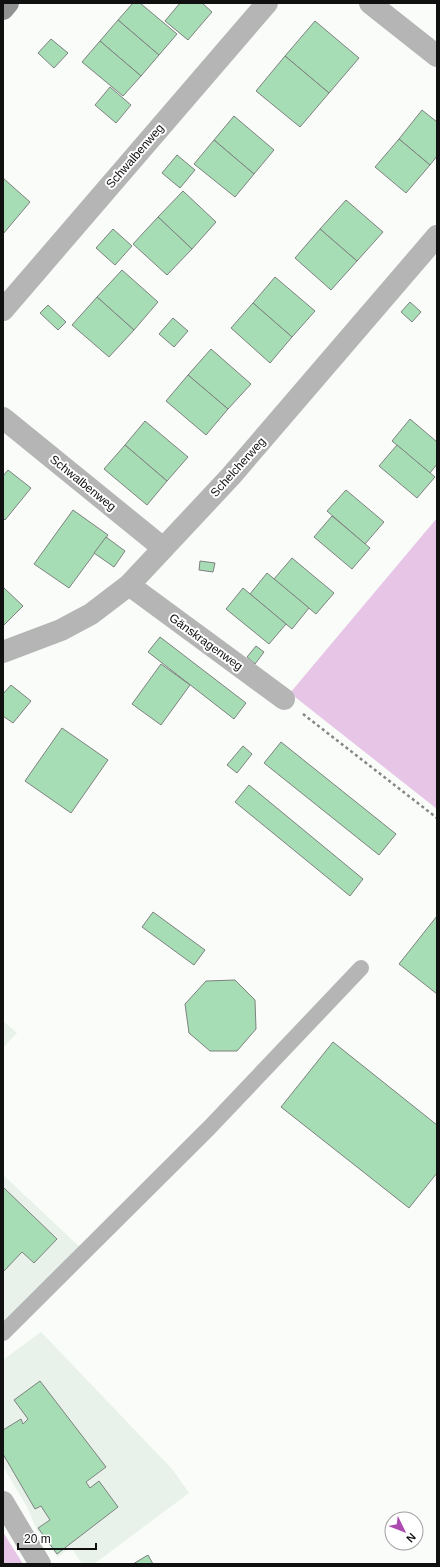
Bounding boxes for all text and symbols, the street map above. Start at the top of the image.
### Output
street label: Schwalbenweg [103,121,167,191]
street label: Schelcherweg [208,434,268,500]
street label: Schwalbenweg [47,452,119,514]
street label: Gänskragenweg [167,611,245,673]
north arrow [384,1511,424,1551]
scale bar [18,1525,96,1551]
text: N [404,1531,418,1545]
text: 20 m [24,1532,51,1546]

